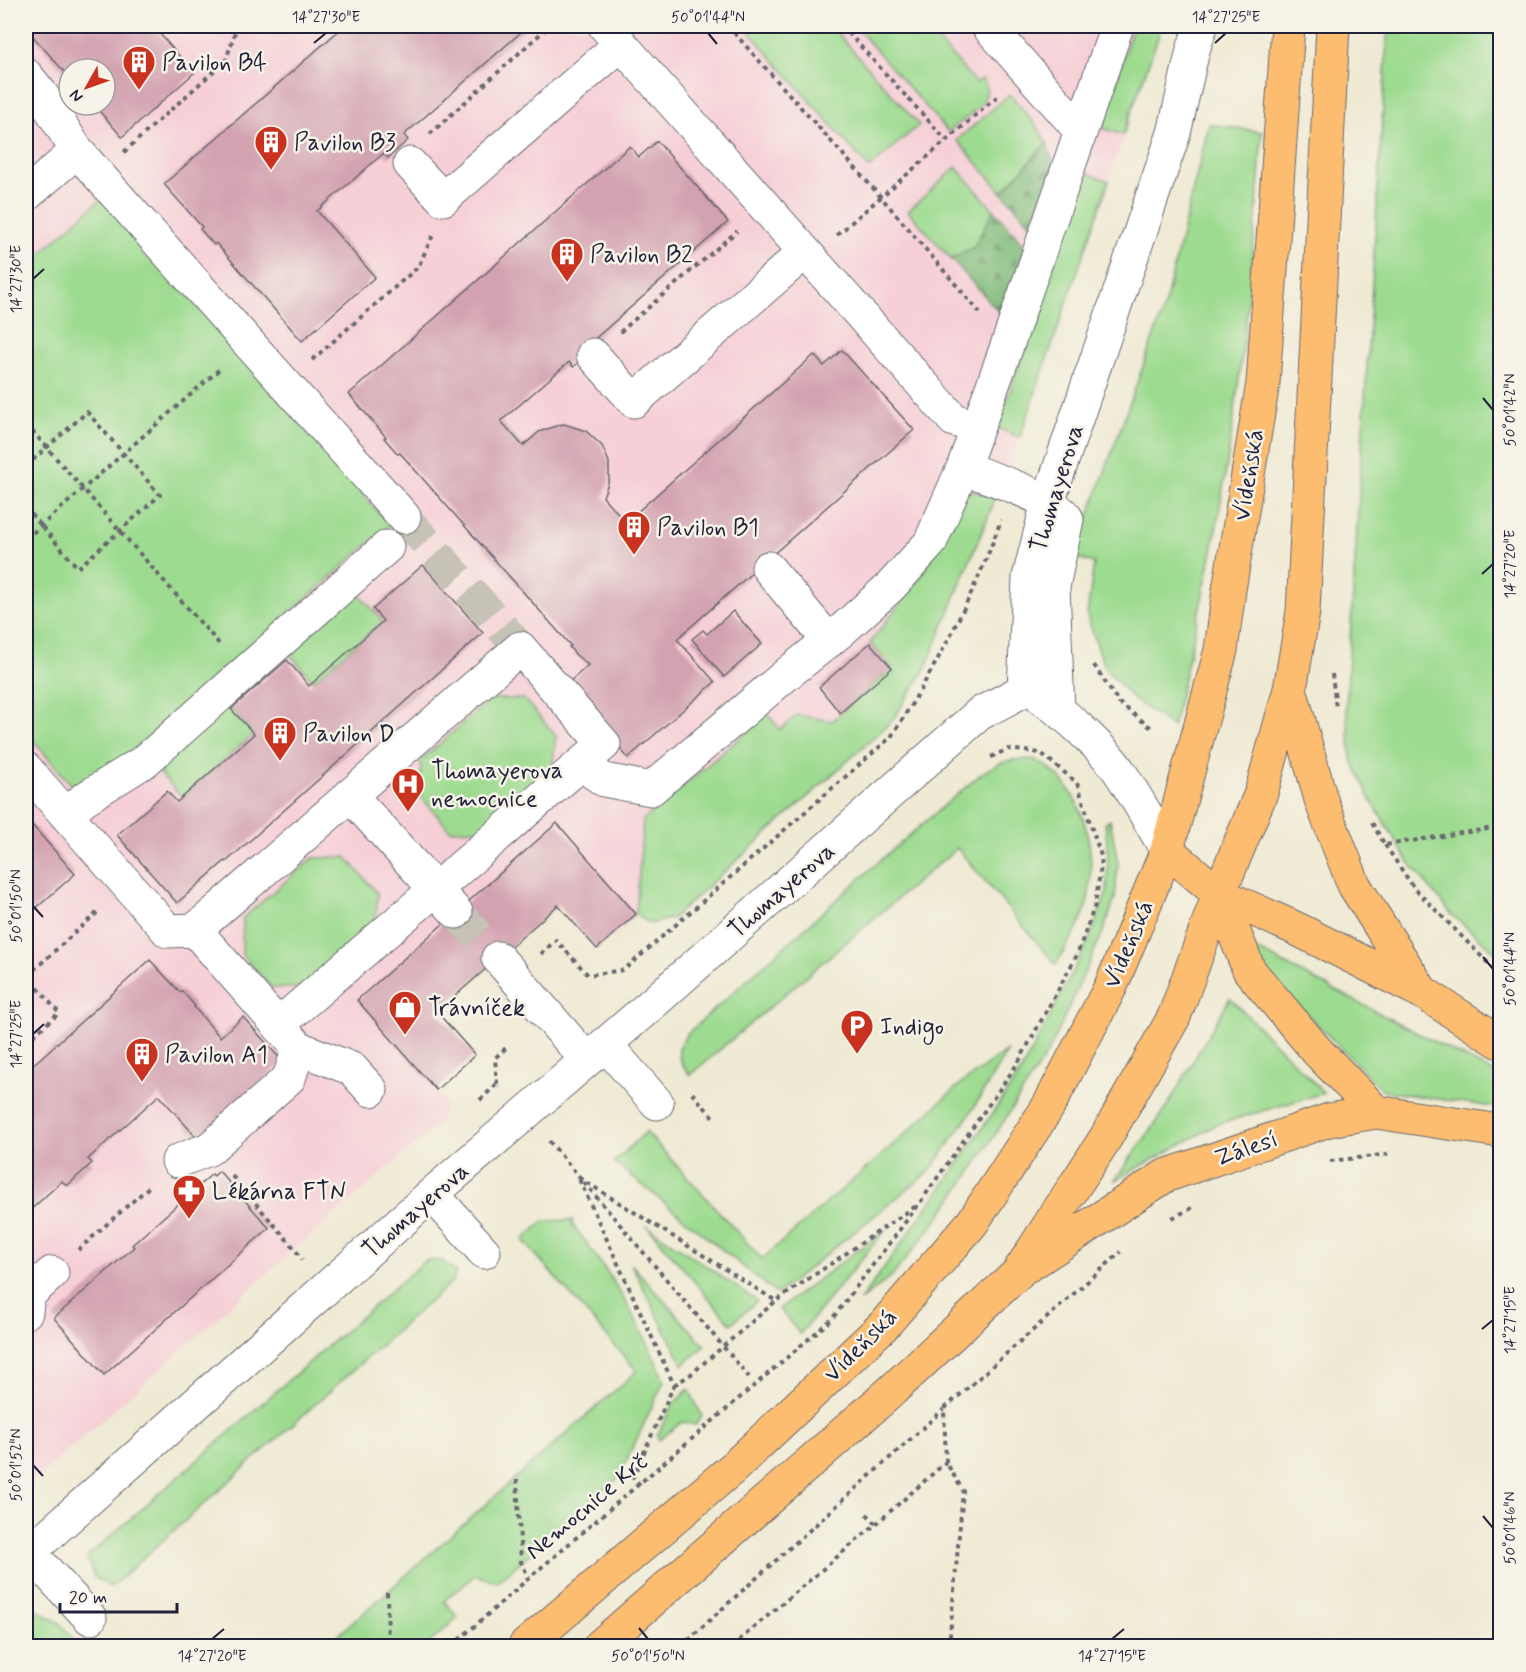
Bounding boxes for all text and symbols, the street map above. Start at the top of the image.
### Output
text: 14°27'30"E [292,8,361,28]
text: 50°01'44"N [671,8,745,28]
text: 14°27'25"E [1192,8,1260,28]
building icon: Pavilon B4 [121,44,157,91]
place label: Pavilon B4 [162,48,267,79]
north arrow [57,57,117,117]
text: N [65,85,88,107]
building icon: Pavilon B3 [253,124,289,171]
place label: Pavilon B3 [294,128,396,159]
building icon: Pavilon B2 [549,236,585,283]
place label: Pavilon B2 [590,240,693,271]
text: 14°27'30"E [7,244,27,313]
text: 50°01'42"N [1501,374,1521,446]
street label: Thomayerova [1023,421,1092,556]
street label: Vídeňská [1227,427,1272,523]
building icon: Pavilon B1 [616,509,652,556]
place label: Pavilon B1 [657,513,759,544]
text: 14°27'20"E [1501,529,1521,599]
building icon: Pavilon D [262,715,298,762]
place label: Pavilon D [303,719,395,750]
place label: Thomayerova nemocnice [431,756,563,815]
hospital icon: Thomayerova nemocnice [390,766,426,813]
street label: Thomayerova [722,836,842,946]
text: 50°01'50"N [7,869,27,943]
street label: Vídeňská [1097,896,1162,993]
text: 50°01'44"N [1501,932,1521,1006]
shop icon: Trávníček [387,989,423,1036]
place label: Trávníček [428,993,525,1024]
text: 14°27'25"E [7,1000,27,1068]
parking icon: Indigo [839,1008,875,1055]
place label: Indigo [880,1012,944,1045]
building icon: Pavilon A1 [124,1036,160,1083]
place label: Pavilon A1 [165,1040,268,1071]
street label: Zálesí [1211,1124,1282,1175]
street label: Thomayerova [356,1156,476,1266]
pharmacy icon: Lékárna FTN [171,1173,207,1220]
place label: Lékárna FTN [212,1177,346,1208]
text: 14°27'15"E [1501,1286,1521,1354]
street label: Vídeňská [817,1302,905,1390]
text: 50°01'52"N [7,1428,27,1502]
street label: Nemocnice Krč [520,1447,655,1567]
text: 50°01'46"N [1501,1491,1521,1565]
scale bar [60,1576,177,1614]
text: 20 m [69,1586,107,1610]
text: 14°27'20"E [177,1647,247,1667]
text: 50°01'50"N [611,1647,685,1667]
text: 14°27'15"E [1078,1647,1146,1667]

